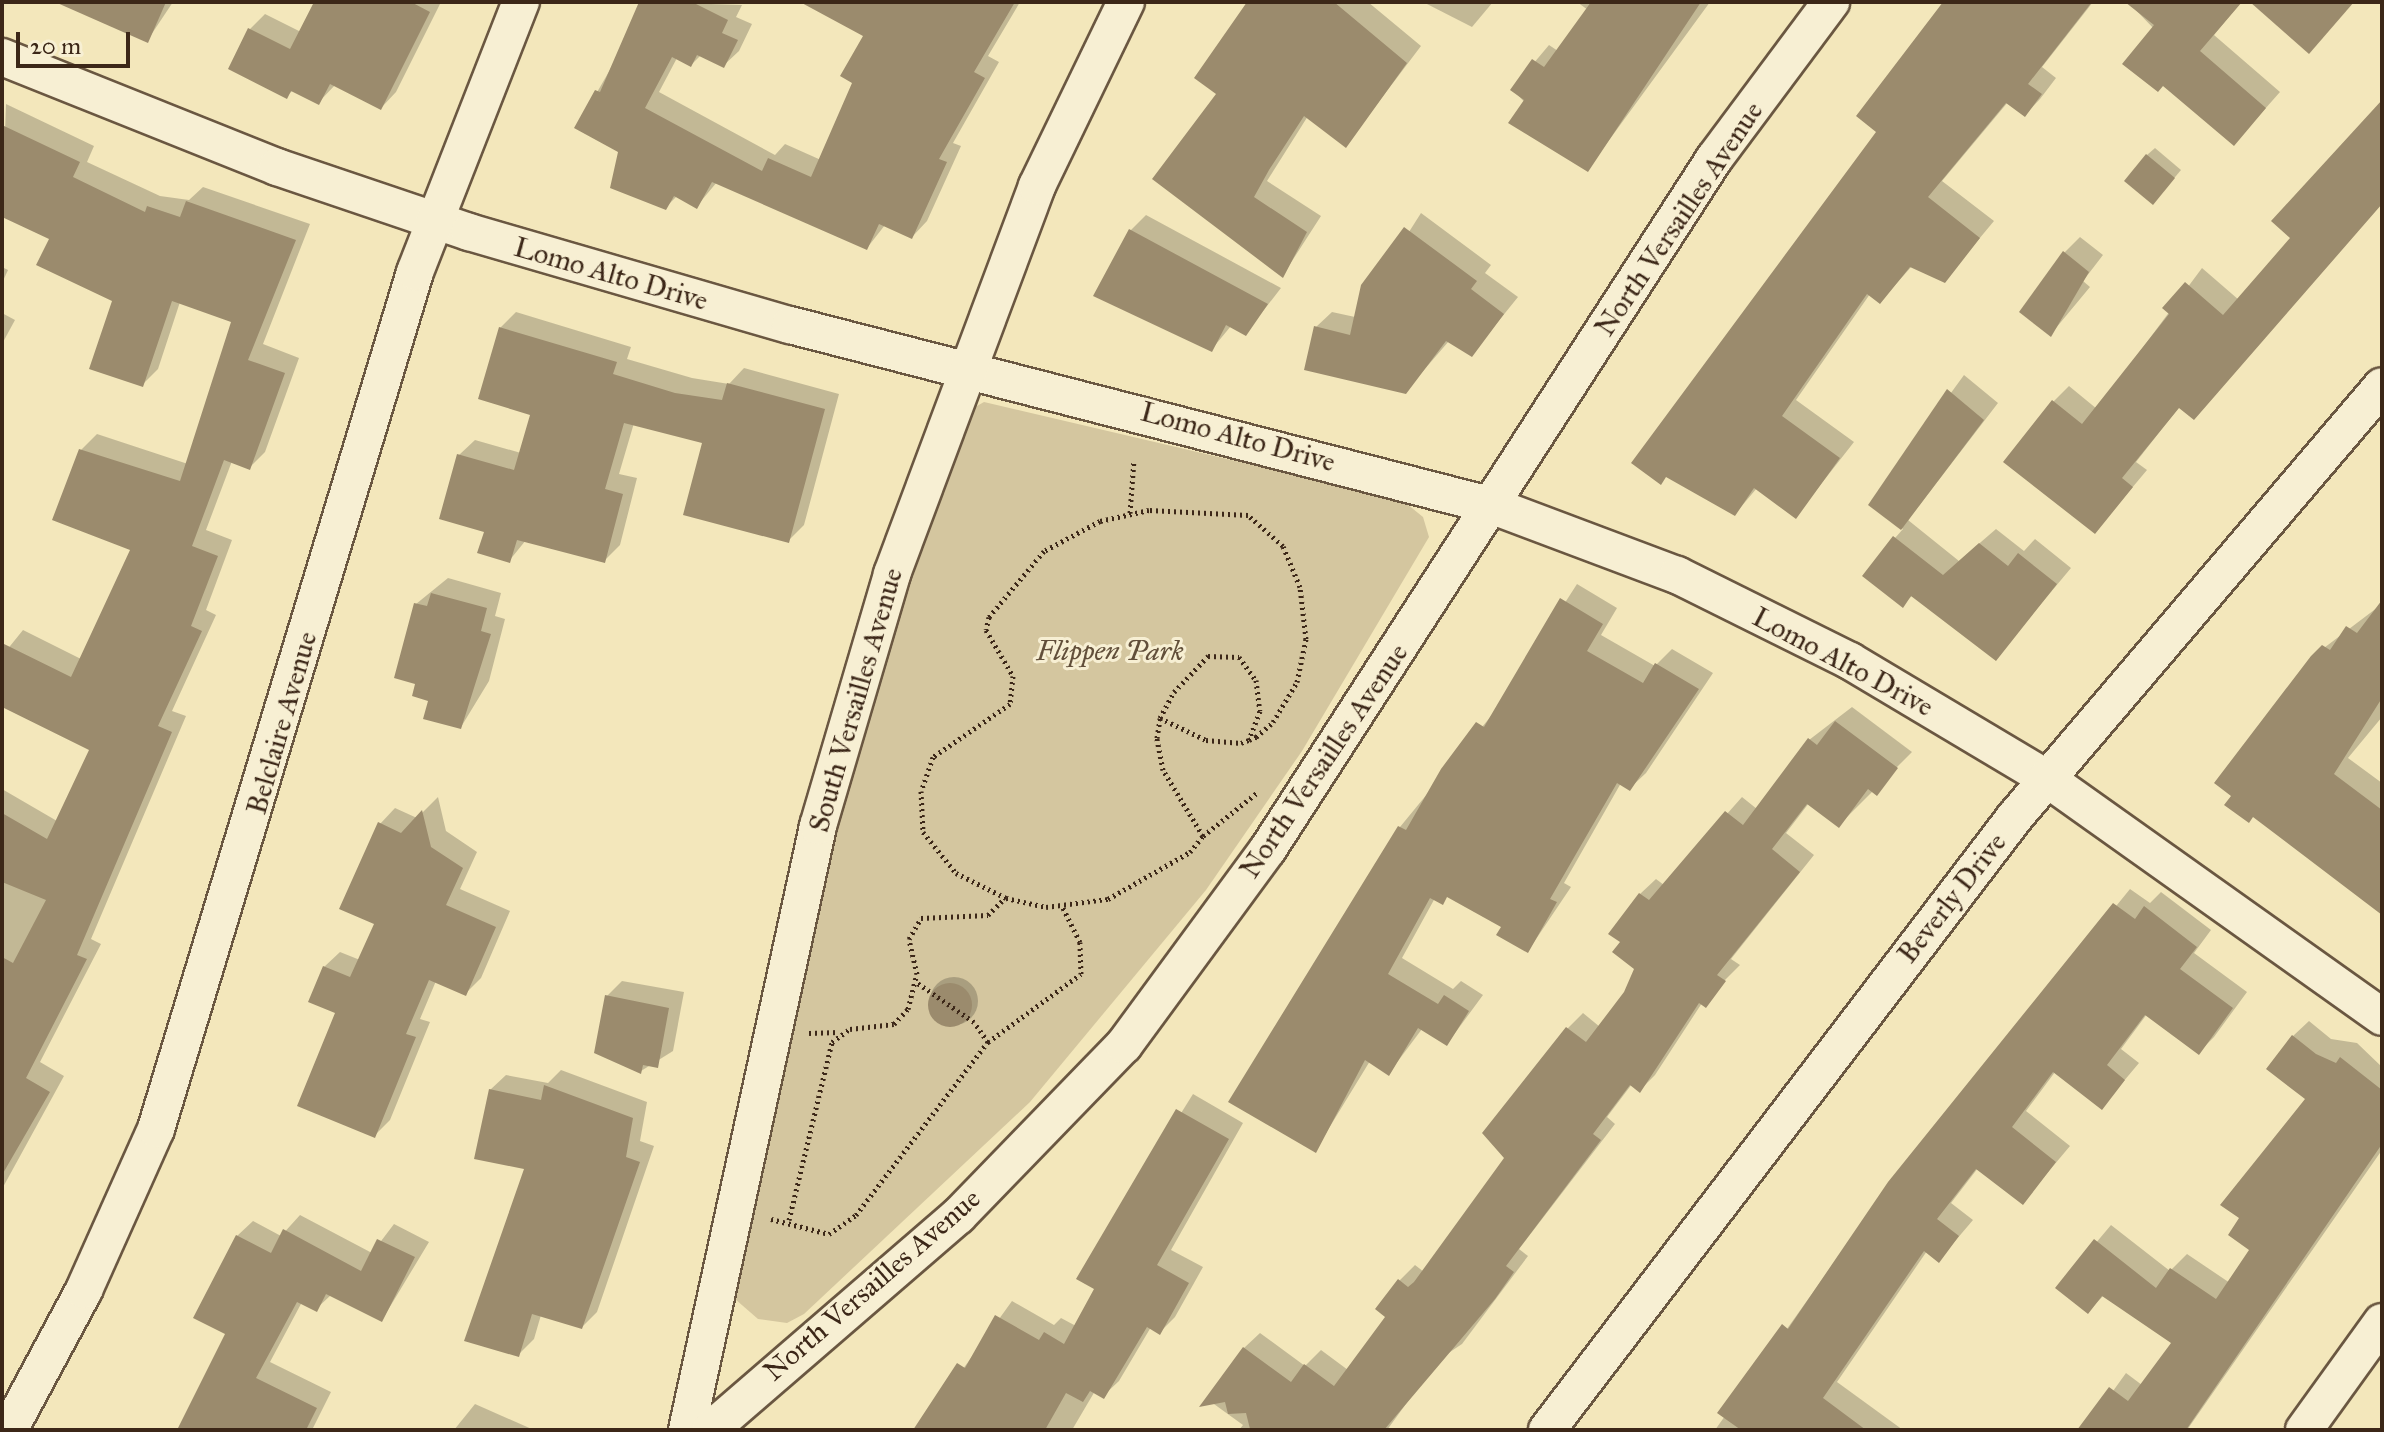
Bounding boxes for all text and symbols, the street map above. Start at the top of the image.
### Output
scale bar [20,16,134,66]
text: 20 m [30,31,81,61]
street label: North Versailles Avenue [1588,95,1770,343]
street label: Lomo Alto Drive [510,230,712,318]
street label: Lomo Alto Drive [1137,395,1339,479]
street label: South Versailles Avenue [802,564,910,836]
street label: Lomo Alto Drive [1747,600,1939,724]
street label: Belclaire Avenue [240,628,324,818]
park label: Flippen Park [1036,634,1184,668]
street label: North Versailles Avenue [1233,637,1415,885]
street label: Beverly Drive [1891,826,2013,970]
street label: North Versailles Avenue [757,1182,987,1388]

